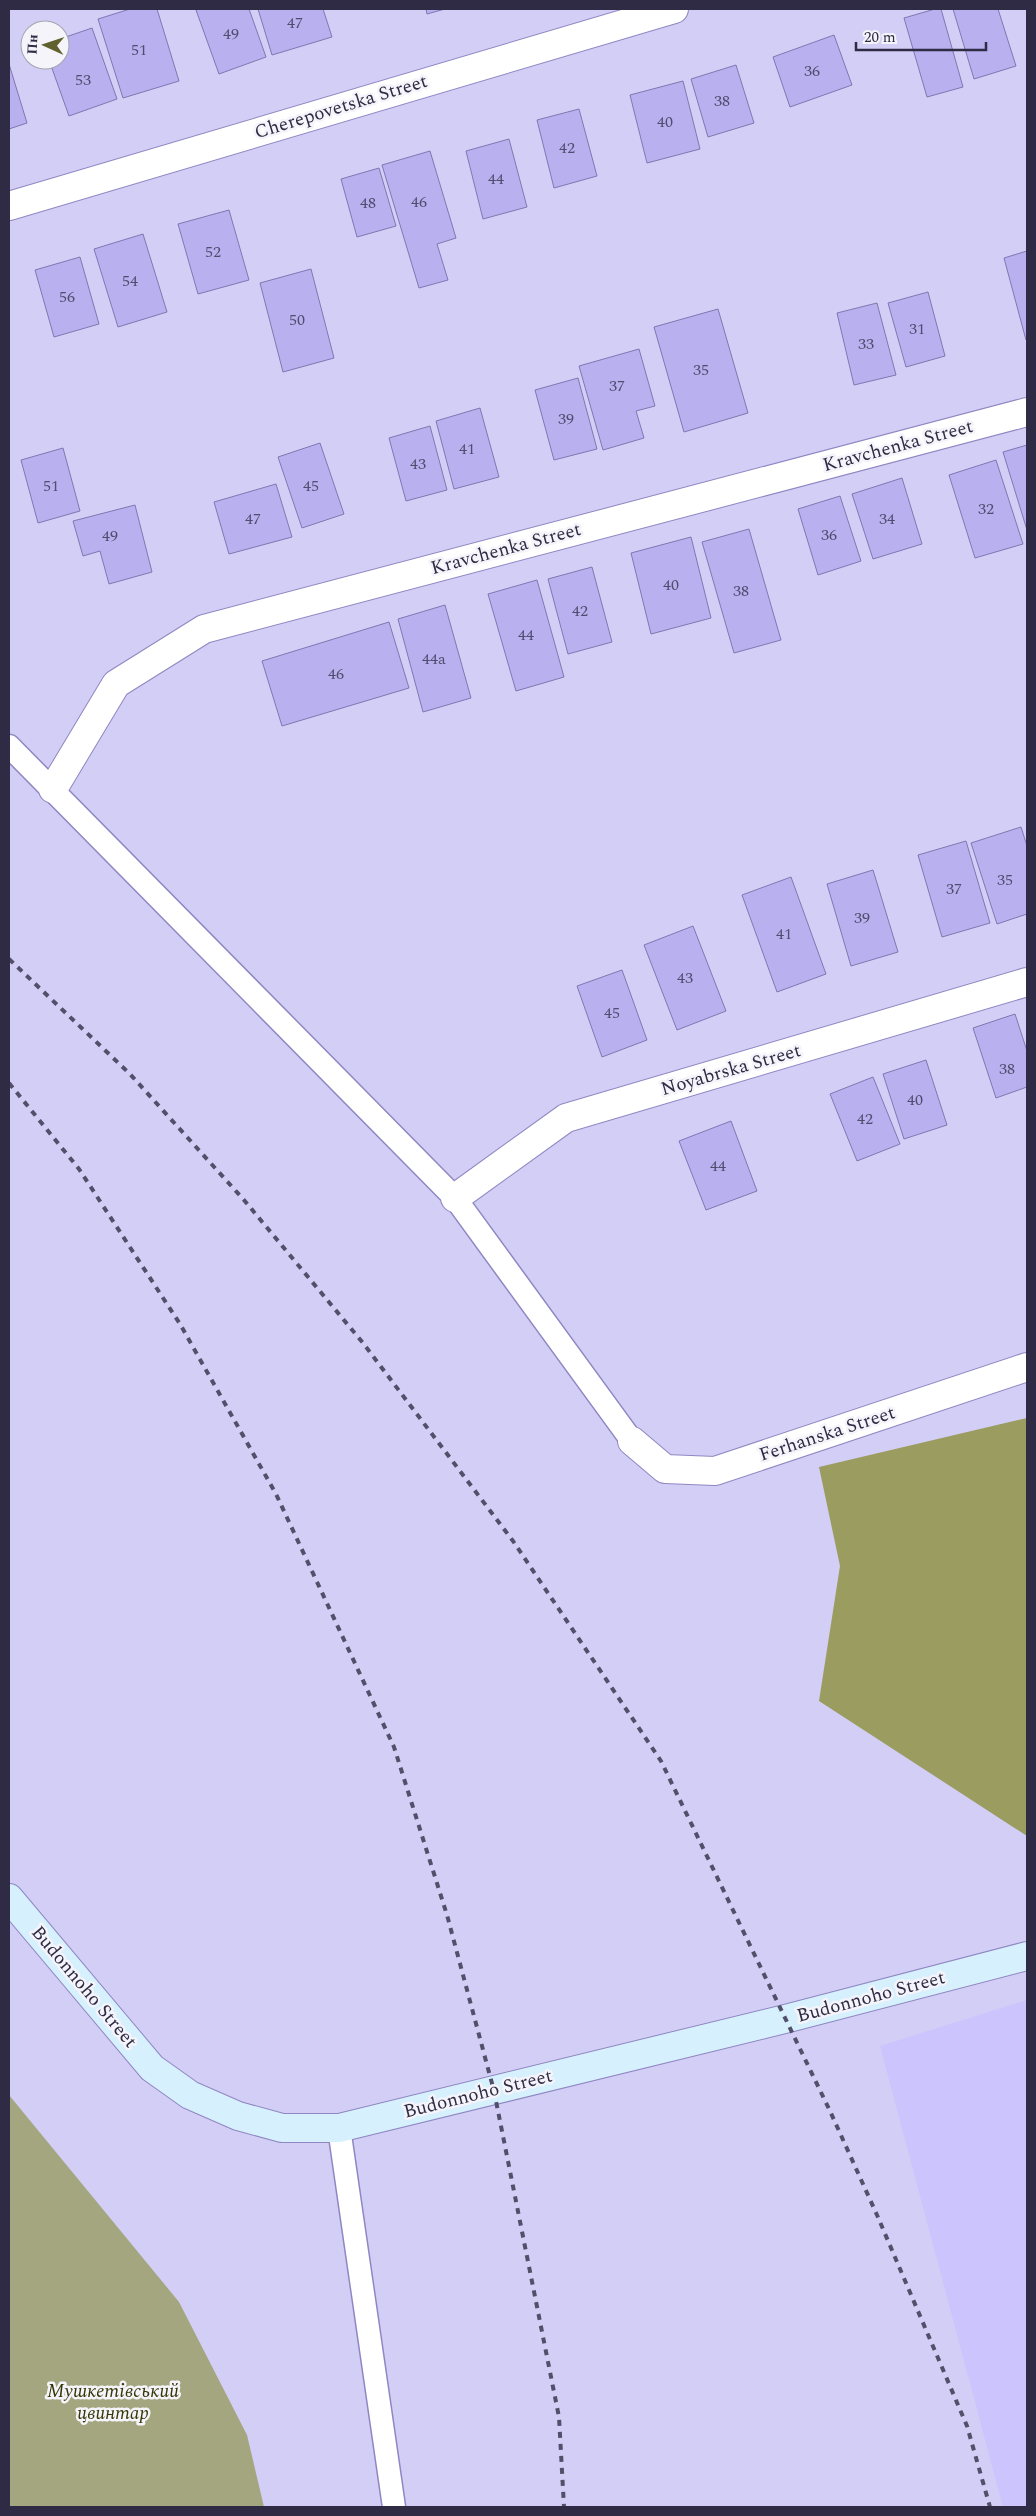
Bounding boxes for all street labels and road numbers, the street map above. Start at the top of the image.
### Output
street label: Cherepovetska Street [251,67,431,147]
street label: Kravchenka Street [820,412,977,480]
street label: Kravchenka Street [428,515,585,583]
street label: Noyabrska Street [658,1036,805,1104]
street label: Ferhanska Street [755,1398,899,1470]
street label: Budonnoho Street [24,1919,144,2055]
street label: Budonnoho Street [794,1963,949,2031]
street label: Budonnoho Street [401,2061,556,2126]

